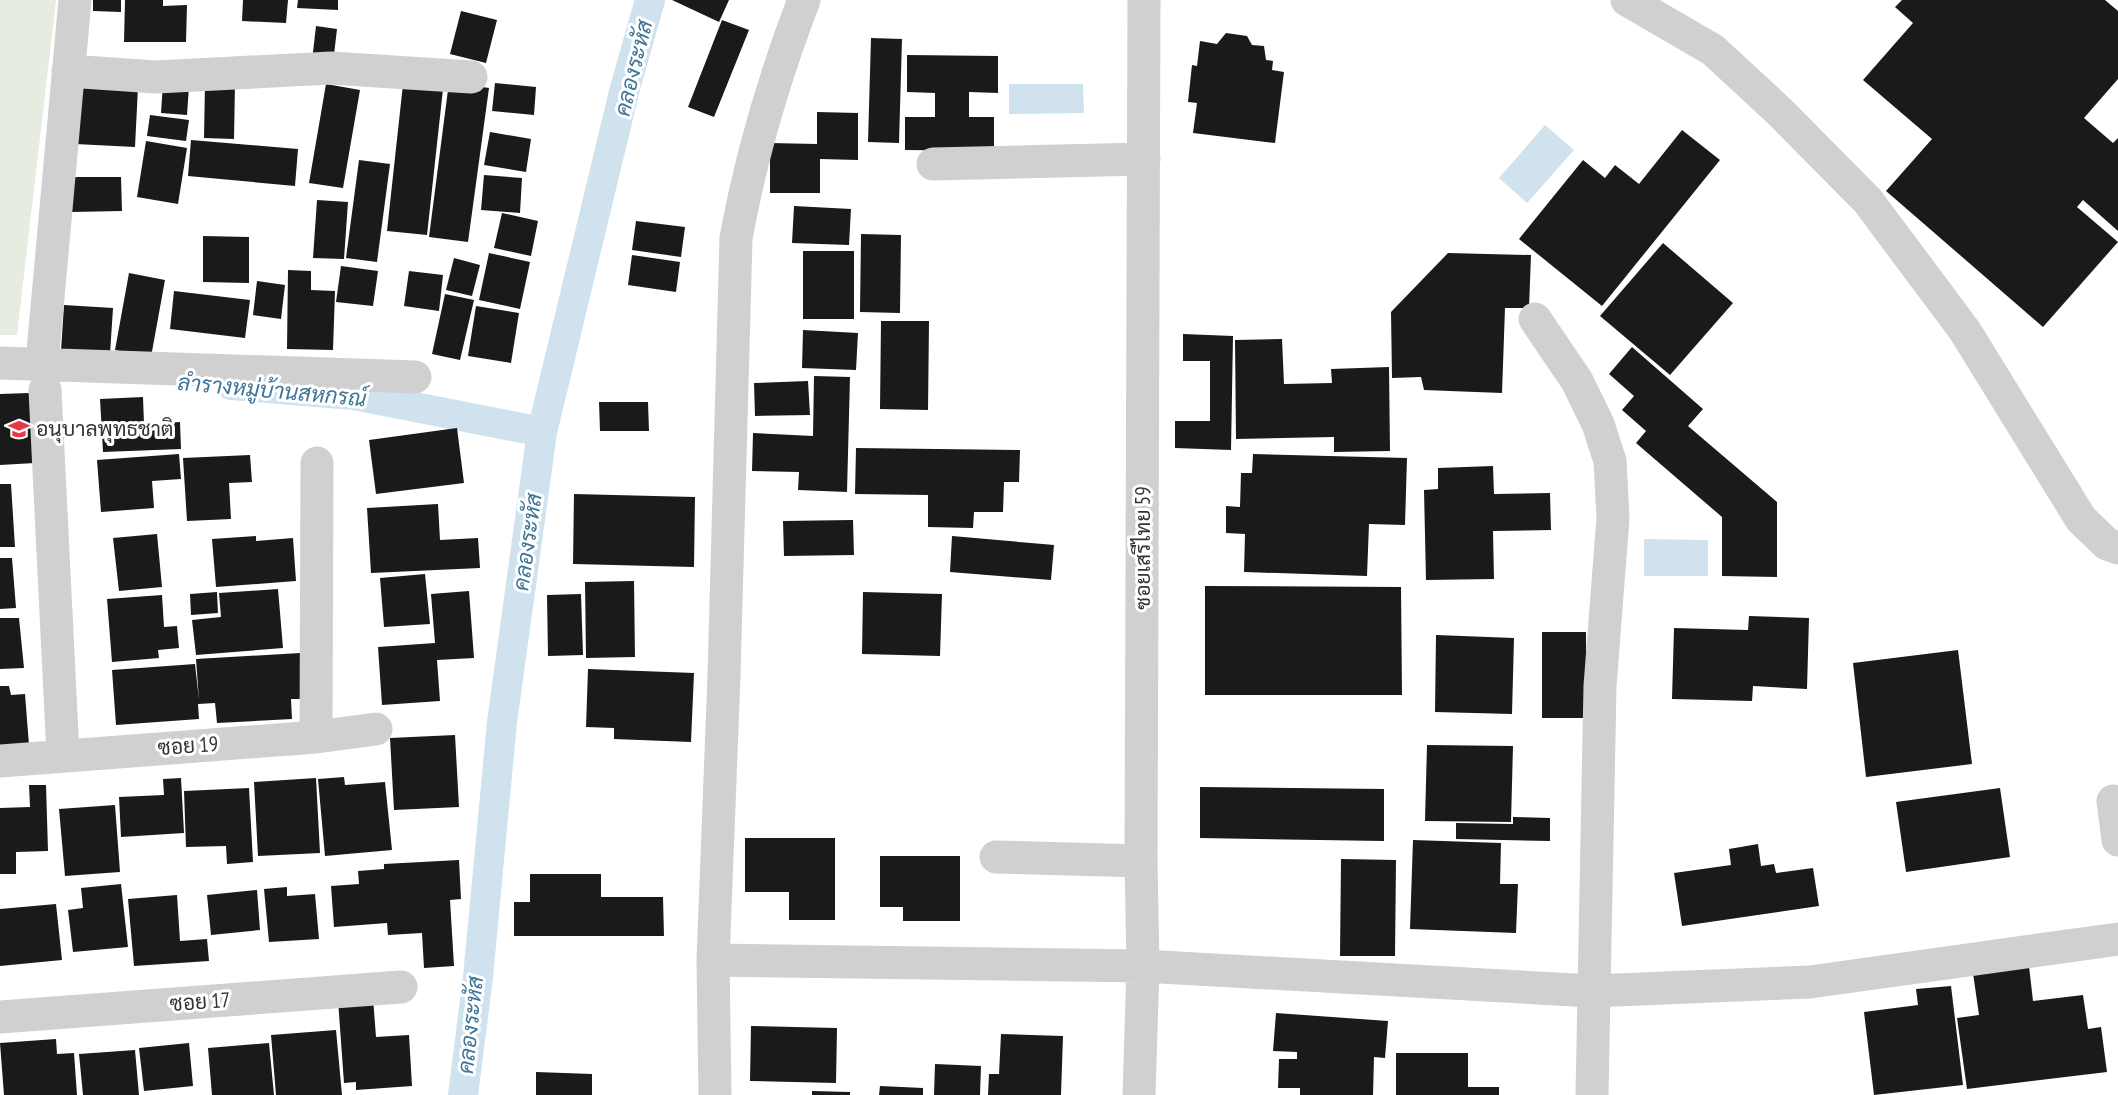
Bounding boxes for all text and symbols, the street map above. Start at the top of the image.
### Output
water label: คลองระหัส [608,16,659,119]
water label: ลำรางหมู่บ้านสหกรณ์ [176,368,371,414]
place label: อนุบาลพุทธชาติ [36,415,174,443]
school or university icon: อนุบาลพุทธชาติ [7,417,31,441]
street label: ซอยเสรีไทย 59 [1129,486,1156,610]
water label: คลองระหัส [506,490,548,593]
street label: ซอย 19 [157,730,219,761]
water label: คลองระหัส [451,974,489,1075]
street label: ซอย 17 [169,986,231,1017]

